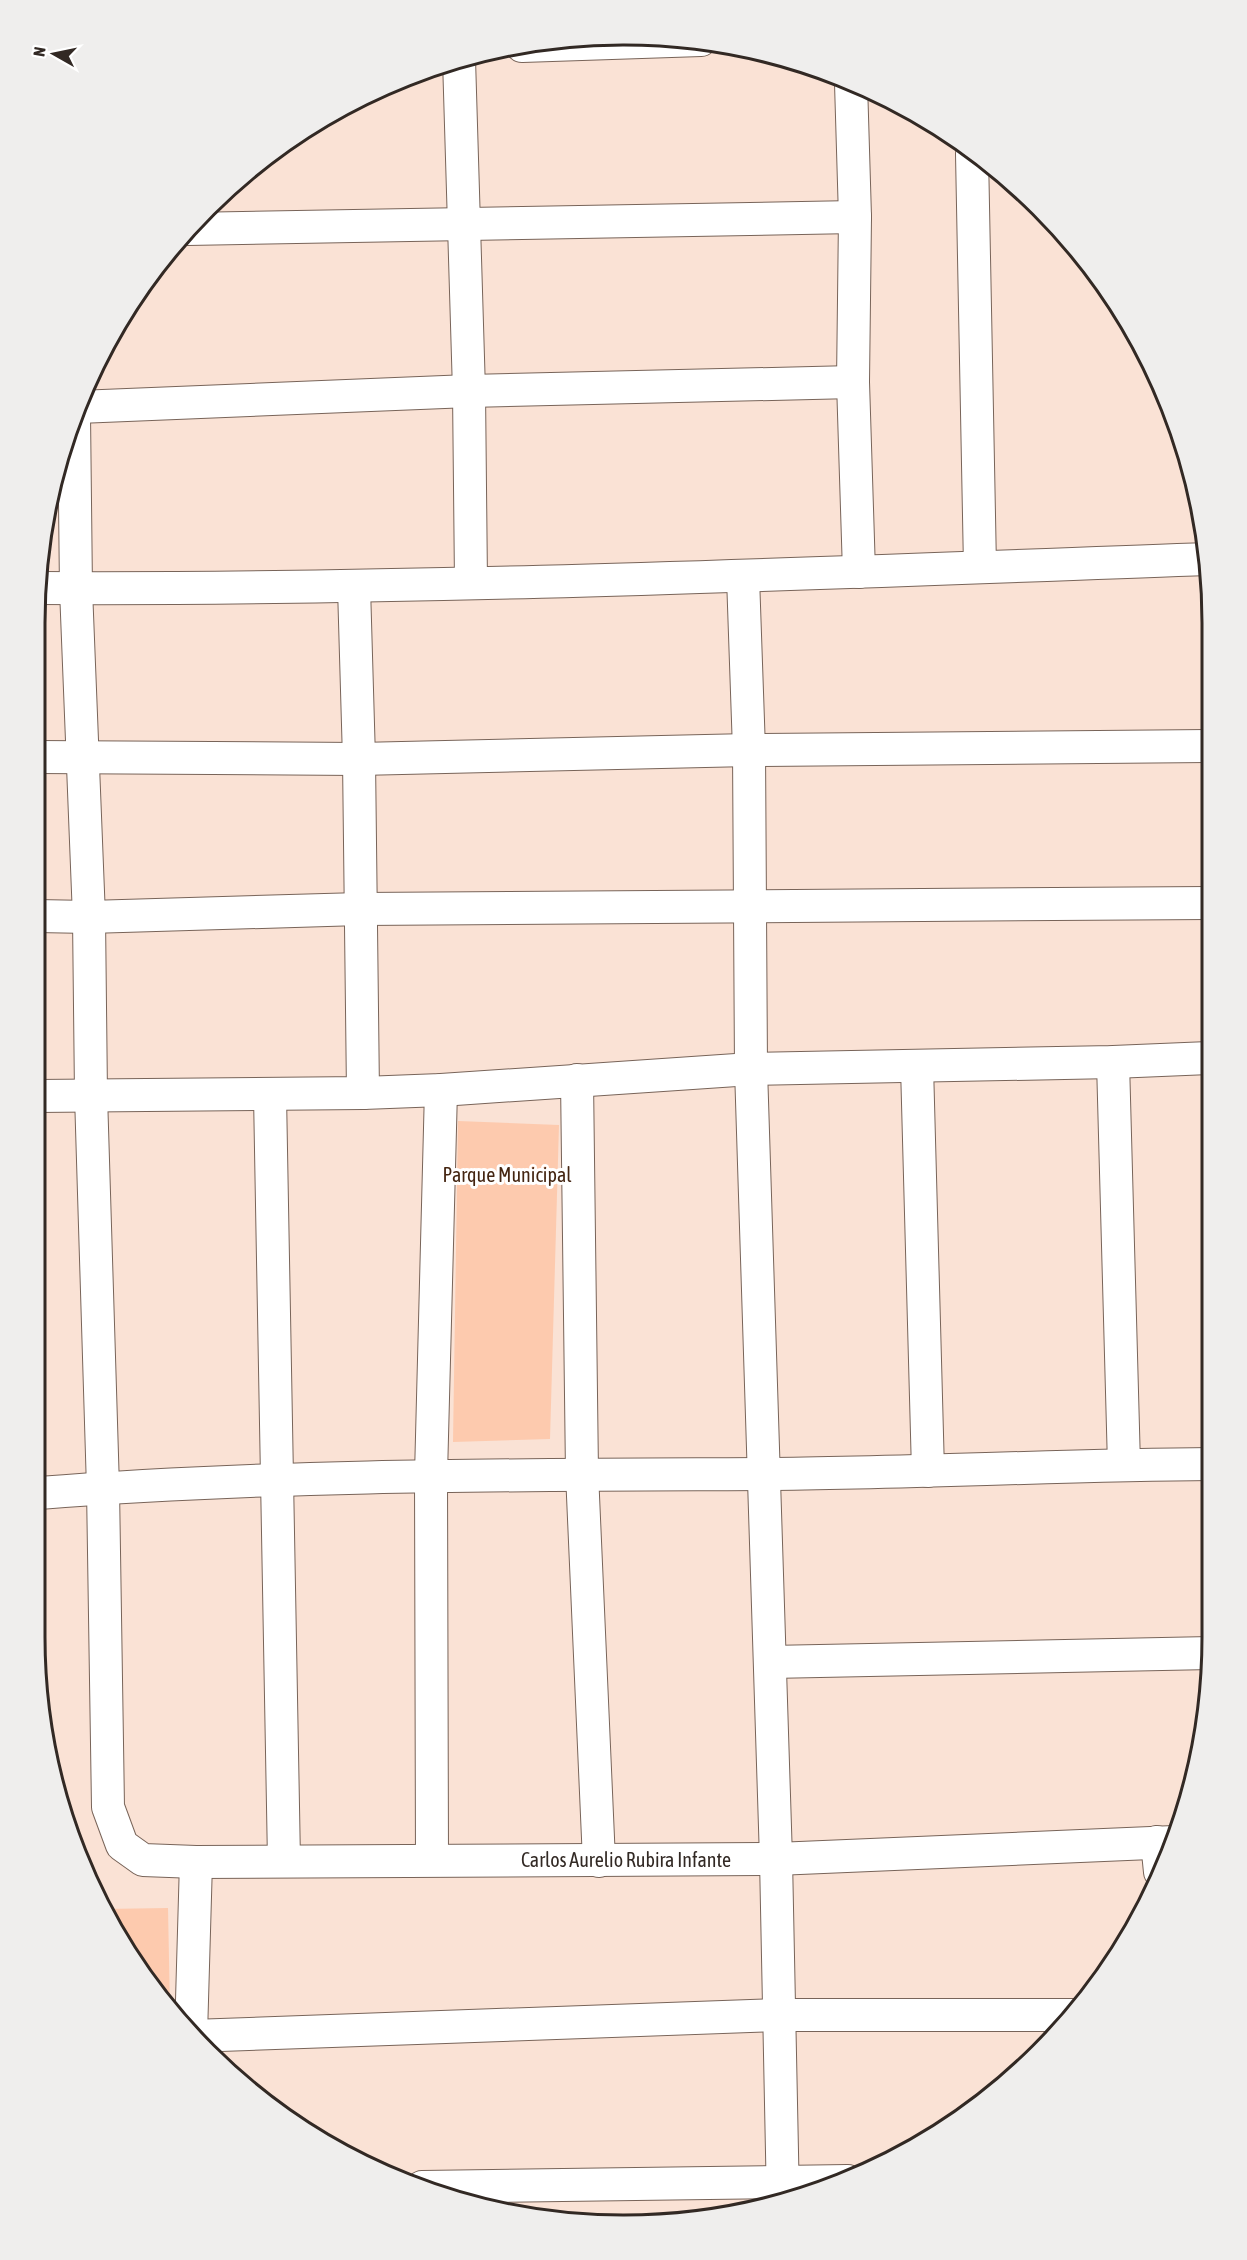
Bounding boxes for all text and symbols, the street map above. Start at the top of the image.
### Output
north arrow [24,24,84,84]
text: N [30,46,49,58]
park label: Parque Municipal [443,1163,572,1186]
street label: Carlos Aurelio Rubira Infante [521,1848,731,1871]

